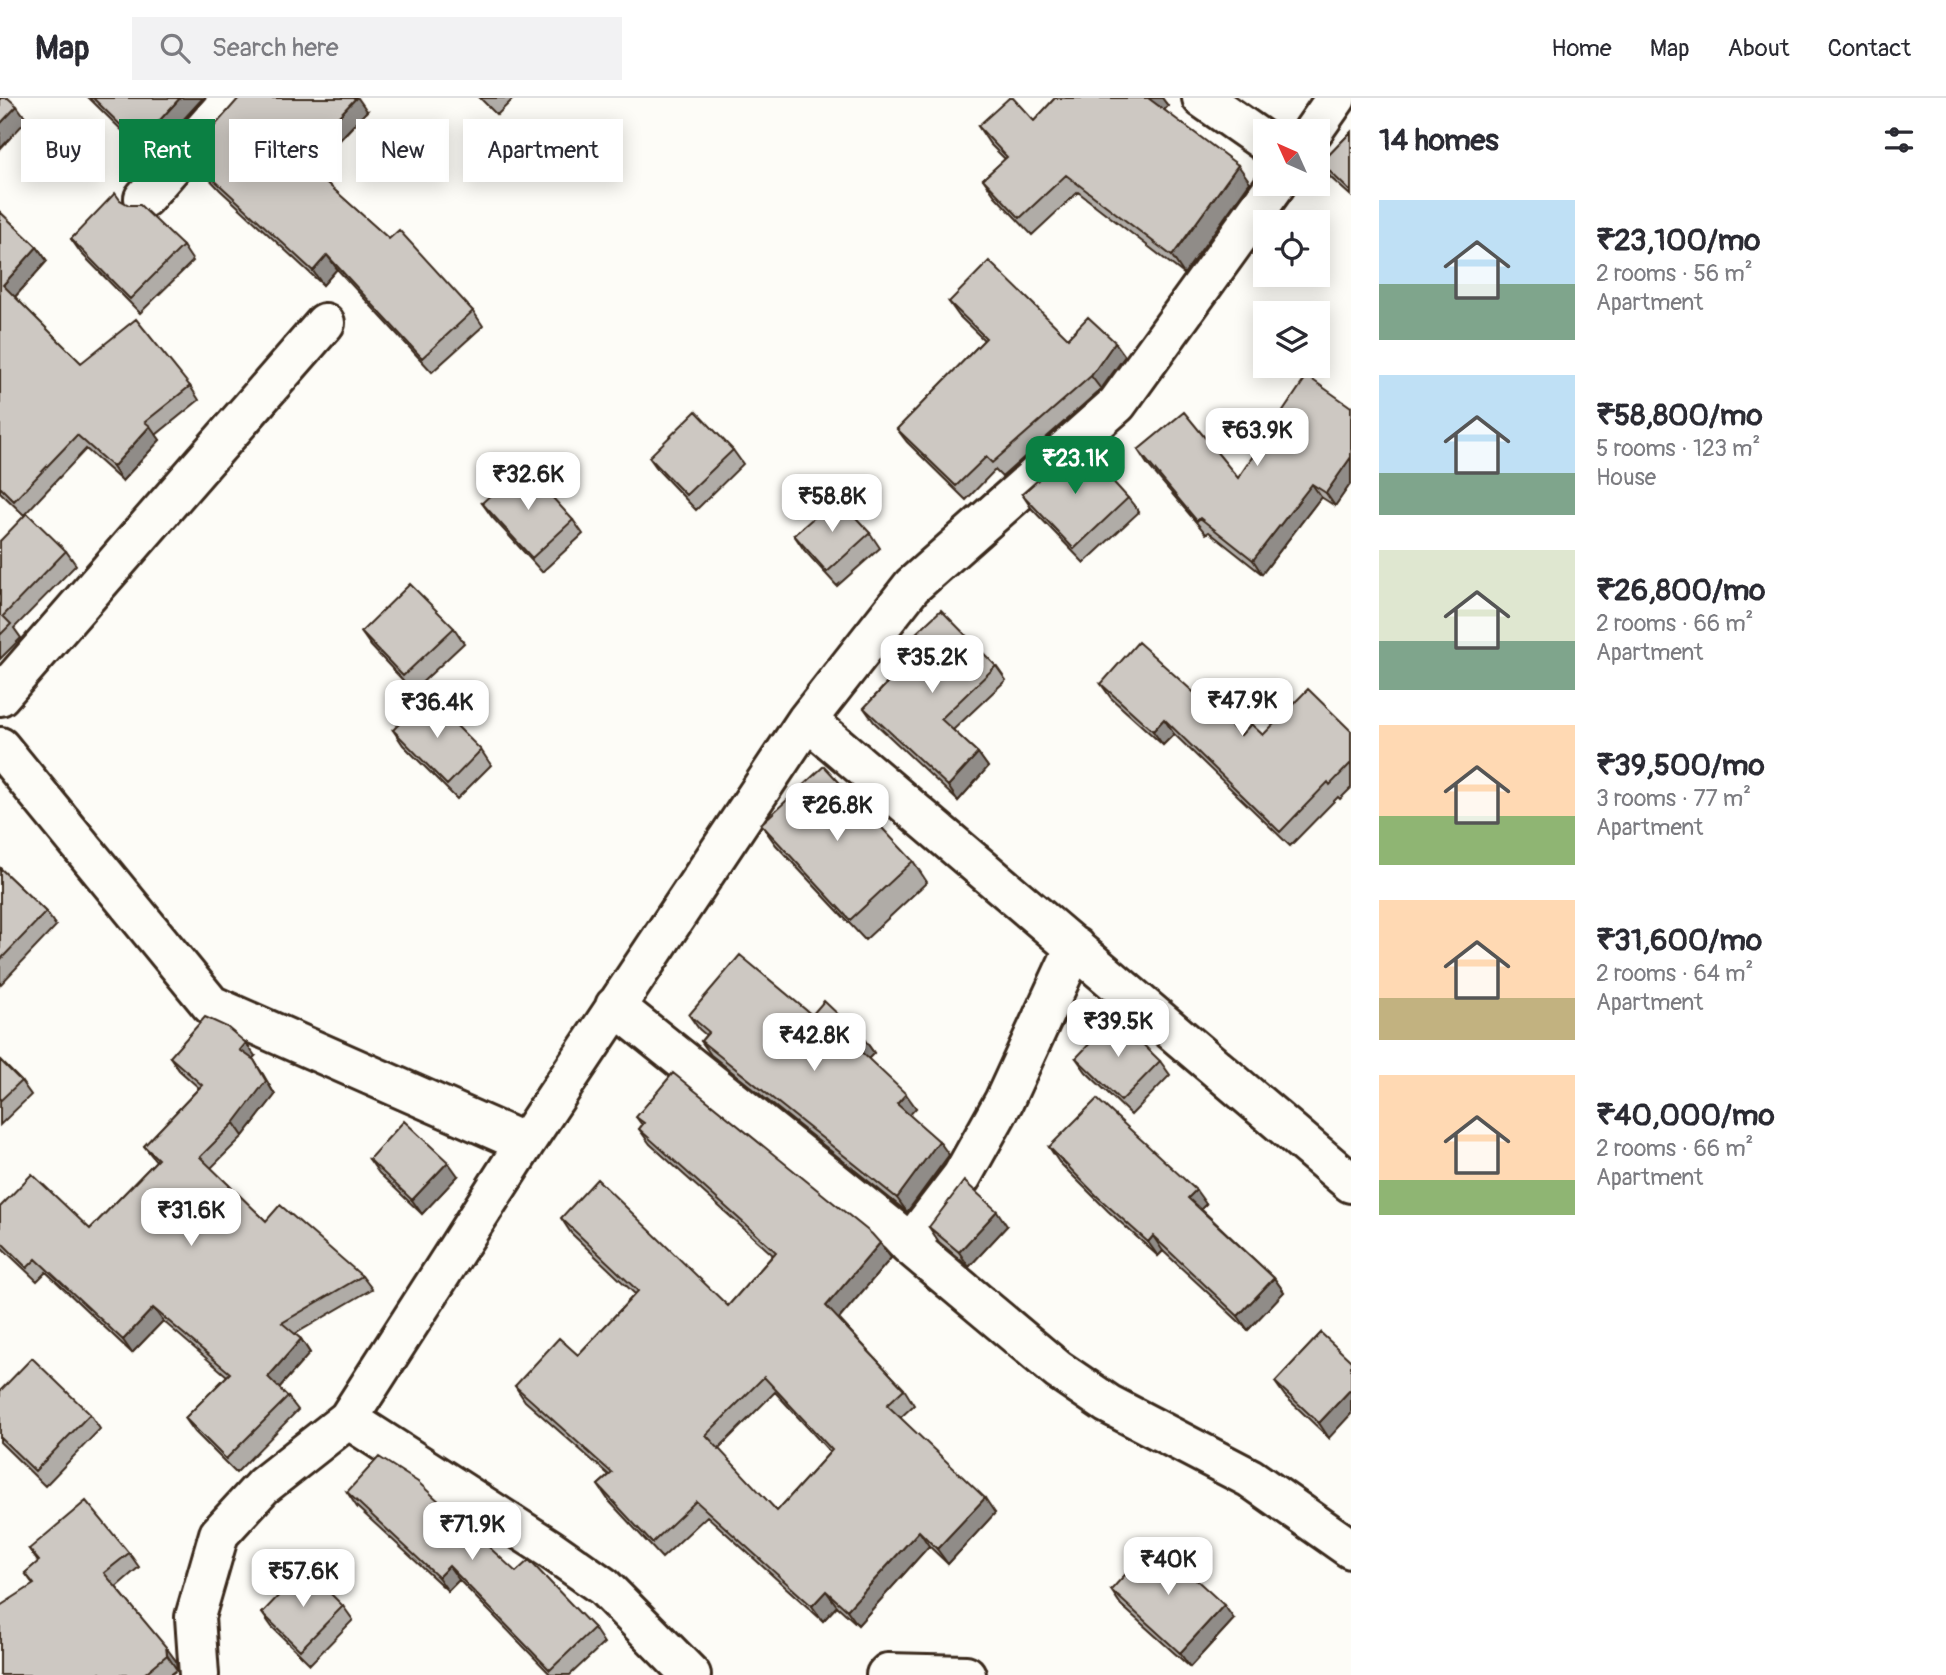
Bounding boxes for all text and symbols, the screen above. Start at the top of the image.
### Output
search box [132,17,622,80]
text: Map [35,28,90,69]
icon: search [156,29,194,67]
text: Search here [212,32,339,64]
text: Home [1551,34,1612,63]
text: Map [1650,34,1690,63]
text: About [1728,34,1790,63]
text: Contact [1828,34,1911,63]
chip: Buy [21,119,105,182]
chip: Rent [119,119,215,182]
chip: Filters [229,119,342,182]
chip: New [356,119,449,182]
chip: Apartment [463,119,623,182]
north arrow [1253,119,1330,196]
map controls [1253,119,1330,378]
icon: filters [1880,121,1918,159]
text: 14 homes [1379,122,1499,159]
button: locate [1253,210,1330,287]
text: ₹23,100/mo [1596,222,1760,259]
icon: home [1435,228,1519,312]
text: 2 rooms · 56 m² [1596,259,1753,288]
text: Apartment [1596,288,1703,317]
button: layers [1253,301,1330,378]
text: ₹58,800/mo [1596,397,1763,434]
icon: home [1435,403,1519,487]
pin: ₹63.9K [1200,408,1314,468]
text: ₹63.9K [1222,416,1292,445]
text: 5 rooms · 123 m² [1596,434,1760,463]
pin: ₹23.1K [1018,436,1132,496]
text: ₹23.1K [1042,444,1108,473]
pin: ₹32.6K [471,452,585,512]
text: ₹32.6K [492,460,564,489]
text: House [1596,463,1656,492]
pin: ₹58.8K [775,474,889,534]
text: ₹58.8K [798,482,866,511]
text: ₹26,800/mo [1596,572,1765,609]
icon: home [1435,578,1519,662]
text: 2 rooms · 66 m² [1596,609,1753,638]
pin: ₹35.2K [875,636,989,695]
text: Apartment [1596,638,1703,667]
text: ₹35.2K [897,643,967,672]
pin: ₹47.9K [1185,678,1299,738]
pin: ₹36.4K [380,680,494,740]
text: ₹47.9K [1207,686,1277,715]
text: ₹36.4K [401,688,473,717]
text: ₹39,500/mo [1596,747,1765,784]
icon: home [1435,753,1519,837]
pin: ₹26.8K [780,784,894,843]
text: 3 rooms · 77 m² [1596,784,1751,813]
text: ₹26.8K [802,791,872,820]
text: Apartment [1596,813,1703,842]
text: ₹31,600/mo [1596,922,1762,959]
icon: home [1435,928,1519,1012]
text: 2 rooms · 64 m² [1596,959,1753,988]
text: Apartment [1596,988,1703,1017]
pin: ₹39.5K [1061,1000,1175,1059]
text: ₹39.5K [1083,1007,1153,1036]
pin: ₹42.8K [757,1014,871,1073]
text: ₹42.8K [779,1021,849,1050]
text: ₹40,000/mo [1596,1097,1775,1134]
icon: home [1435,1103,1519,1187]
text: 2 rooms · 66 m² [1596,1134,1753,1163]
text: Apartment [1596,1163,1703,1192]
pin: ₹31.6K [134,1188,248,1248]
text: ₹31.6K [157,1196,225,1225]
pin: ₹71.9K [415,1502,529,1562]
text: ₹71.9K [439,1510,505,1539]
pin: ₹40K [1127,1538,1209,1597]
text: ₹40K [1140,1545,1196,1574]
pin: ₹57.6K [246,1550,360,1609]
text: ₹57.6K [268,1557,338,1586]

